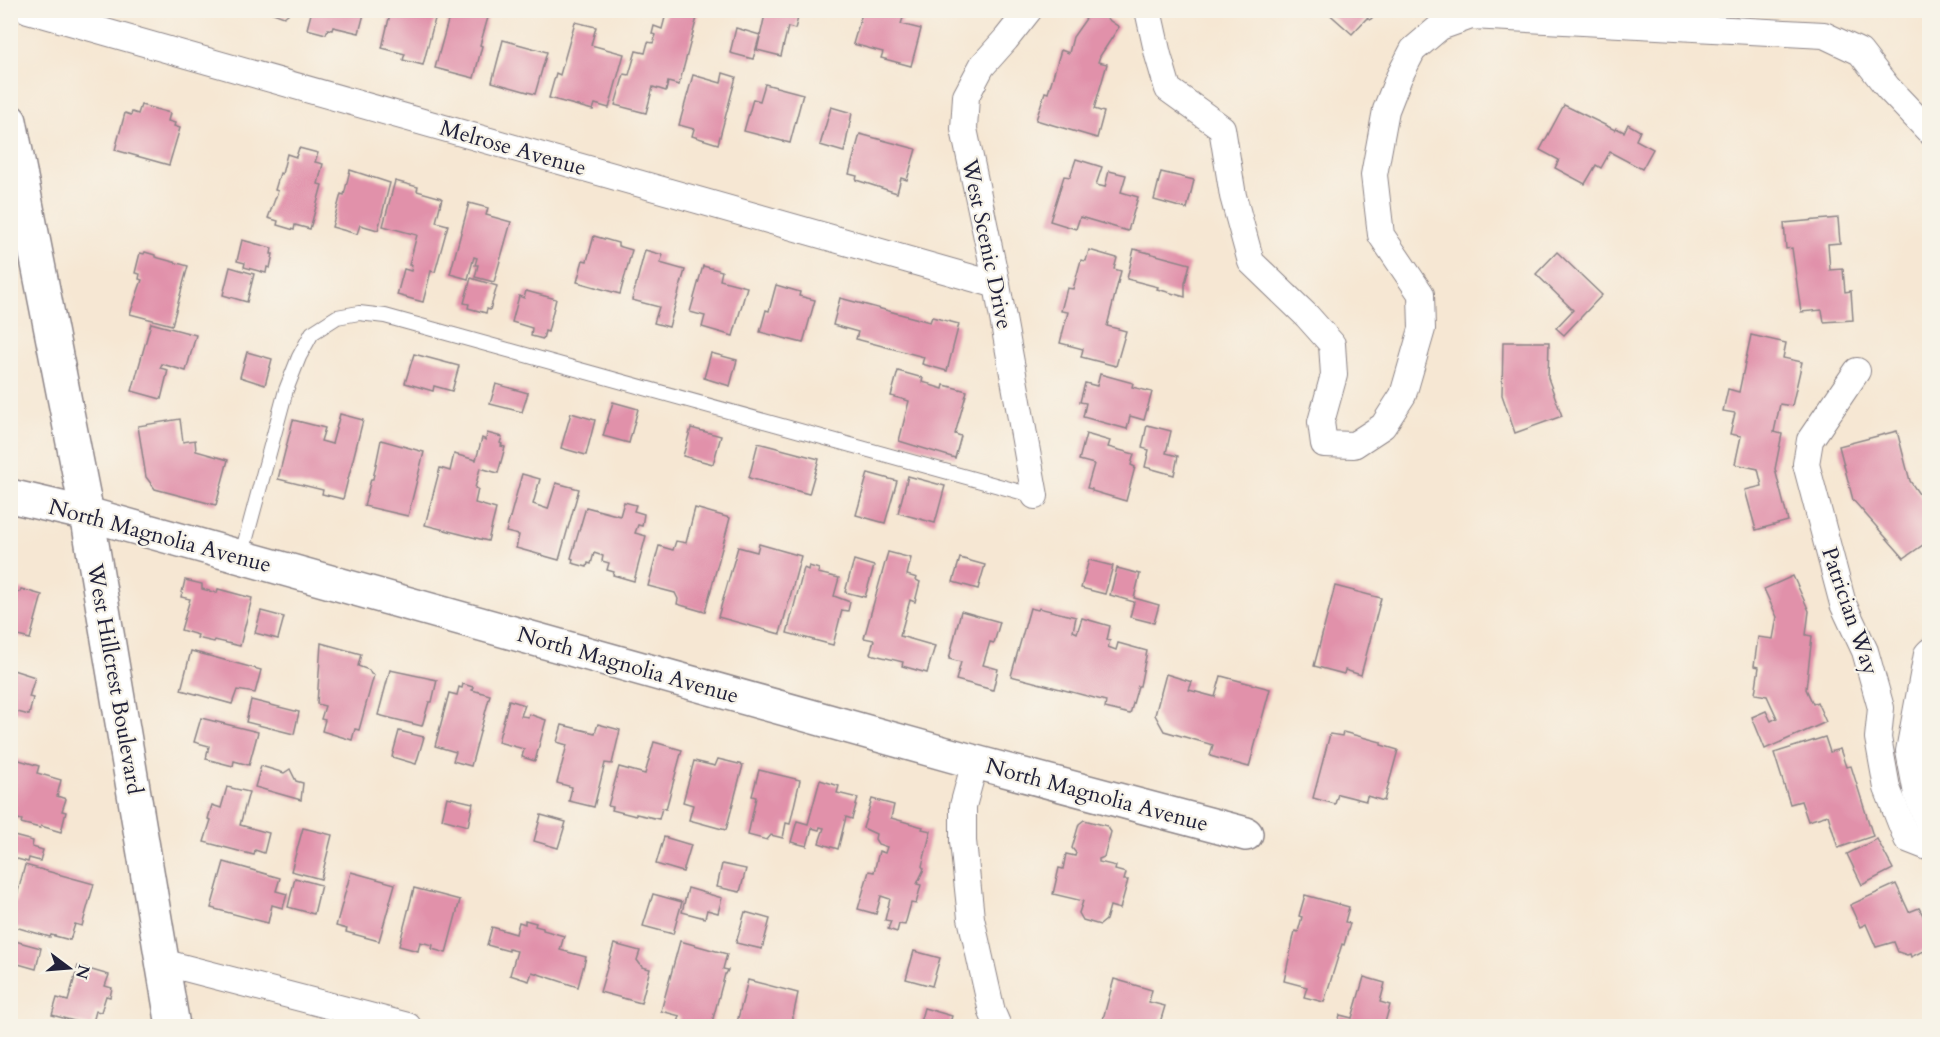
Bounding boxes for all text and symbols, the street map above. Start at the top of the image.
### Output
street label: Melrose Avenue [436,113,590,183]
street label: West Scenic Drive [954,155,1020,332]
street label: North Magnolia Avenue [45,492,275,580]
street label: Patrician Way [1814,543,1886,679]
street label: West Hillcrest Boulevard [80,560,150,797]
street label: North Magnolia Avenue [514,619,742,711]
street label: North Magnolia Avenue [982,751,1212,839]
north arrow [39,938,99,998]
text: N [70,962,95,982]

